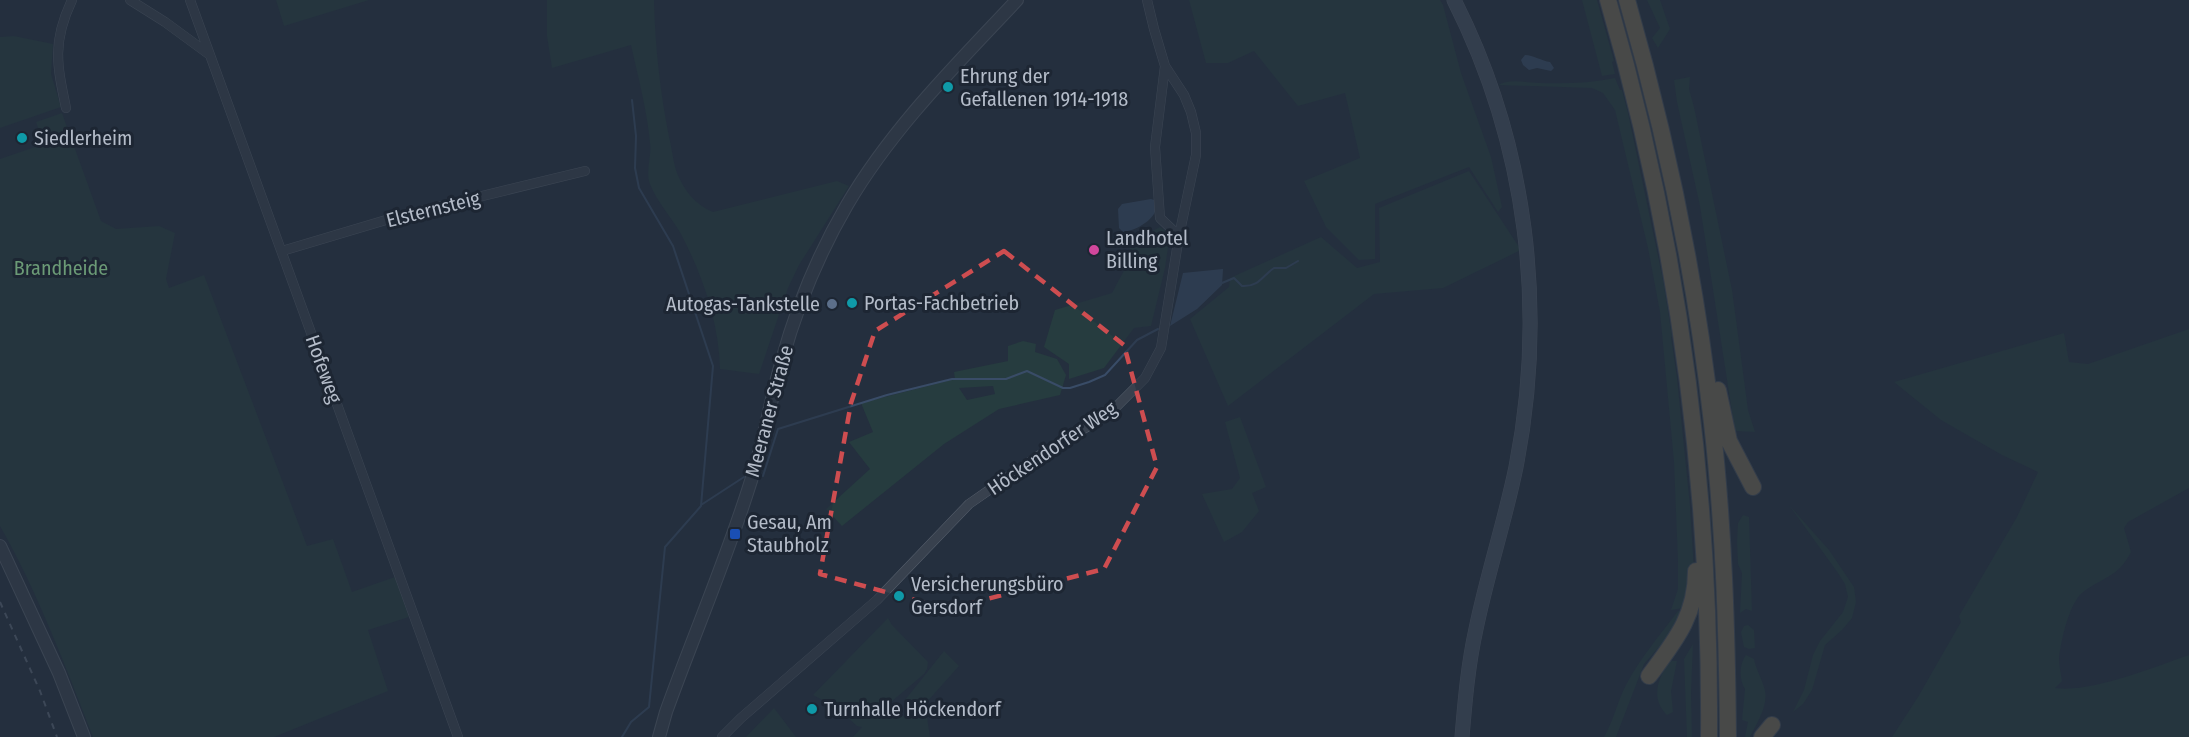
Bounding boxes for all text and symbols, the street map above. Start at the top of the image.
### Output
place label: Ehrung der Gefallenen 1914-1918 [960,64,1128,111]
marker: Ehrung der Gefallenen 1914-1918 [941,80,955,94]
place label: Siedlerheim [34,126,132,150]
marker: Siedlerheim [15,131,29,145]
street label: Elsternsteig [384,186,483,232]
place label: Landhotel Billing [1106,226,1188,273]
marker: Landhotel Billing [1087,243,1101,257]
park label: Brandheide [14,256,108,280]
place label: Portas-Fachbetrieb [864,291,1019,315]
place label: Autogas-Tankstelle [666,292,820,316]
marker: Portas-Fachbetrieb [845,296,859,310]
marker: Autogas-Tankstelle [825,297,839,311]
street label: Hofeweg [301,332,348,407]
street label: Meeraner Straße [740,342,798,480]
street label: Höckendorfer Weg [983,396,1122,500]
place label: Gesau, Am Staubholz [747,510,832,557]
marker: Gesau, Am Staubholz [728,527,742,541]
place label: Versicherungsbüro Gersdorf [911,572,1064,619]
marker: Versicherungsbüro Gersdorf [892,589,906,603]
place label: Turnhalle Höckendorf [824,697,1003,721]
marker: Turnhalle Höckendorf [805,702,819,716]

